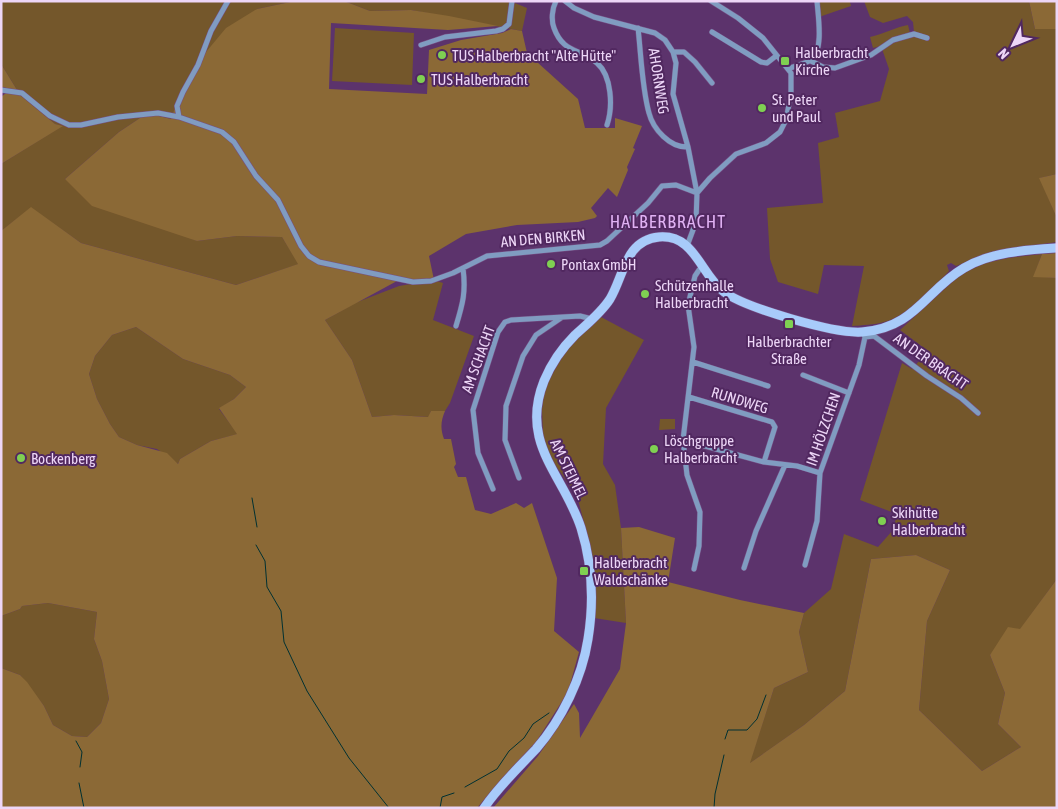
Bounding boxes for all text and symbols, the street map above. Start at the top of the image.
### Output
north arrow [988,20,1038,70]
place label: Halberbracht Kirche [795,44,868,78]
text: N [995,45,1012,62]
place label: TUS Halberbracht "Alte Hütte" [452,47,616,64]
street label: AHORNWEG [645,47,673,115]
marker: TUS Halberbracht "Alte Hütte" [436,49,448,61]
marker: Halberbracht Kirche [779,55,791,67]
place label: TUS Halberbracht [431,71,528,88]
marker: TUS Halberbracht [415,73,427,85]
place label: St. Peter und Paul [772,91,821,125]
marker: St. Peter und Paul [756,102,768,114]
district label: HALBERBRACHT [610,211,726,232]
street label: AN DEN BIRKEN [500,226,586,250]
place label: Pontax GmbH [561,256,637,273]
marker: Pontax GmbH [545,258,557,270]
place label: Schützenhalle Halberbracht [655,277,734,311]
marker: Schützenhalle Halberbracht [639,288,651,300]
marker: Halberbrachter Straße [783,318,795,330]
street label: AM SCHACHT [458,323,498,395]
street label: AN DER BRACHT [891,329,972,393]
place label: Halberbrachter Straße [747,333,832,367]
street label: RUNDWEG [709,383,771,417]
street label: IM HÖLZCHEN [802,390,844,468]
place label: Löschgruppe Halberbracht [664,432,737,466]
street label: AM STEIMEL [547,436,591,502]
marker: Löschgruppe Halberbracht [648,443,660,455]
place label: Bockenberg [31,450,96,467]
marker: Bockenberg [15,452,27,464]
place label: Skihütte Halberbracht [892,504,965,538]
marker: Skihütte Halberbracht [876,515,888,527]
place label: Halberbracht Waldschänke [594,554,668,588]
marker: Halberbracht Waldschänke [578,565,590,577]

